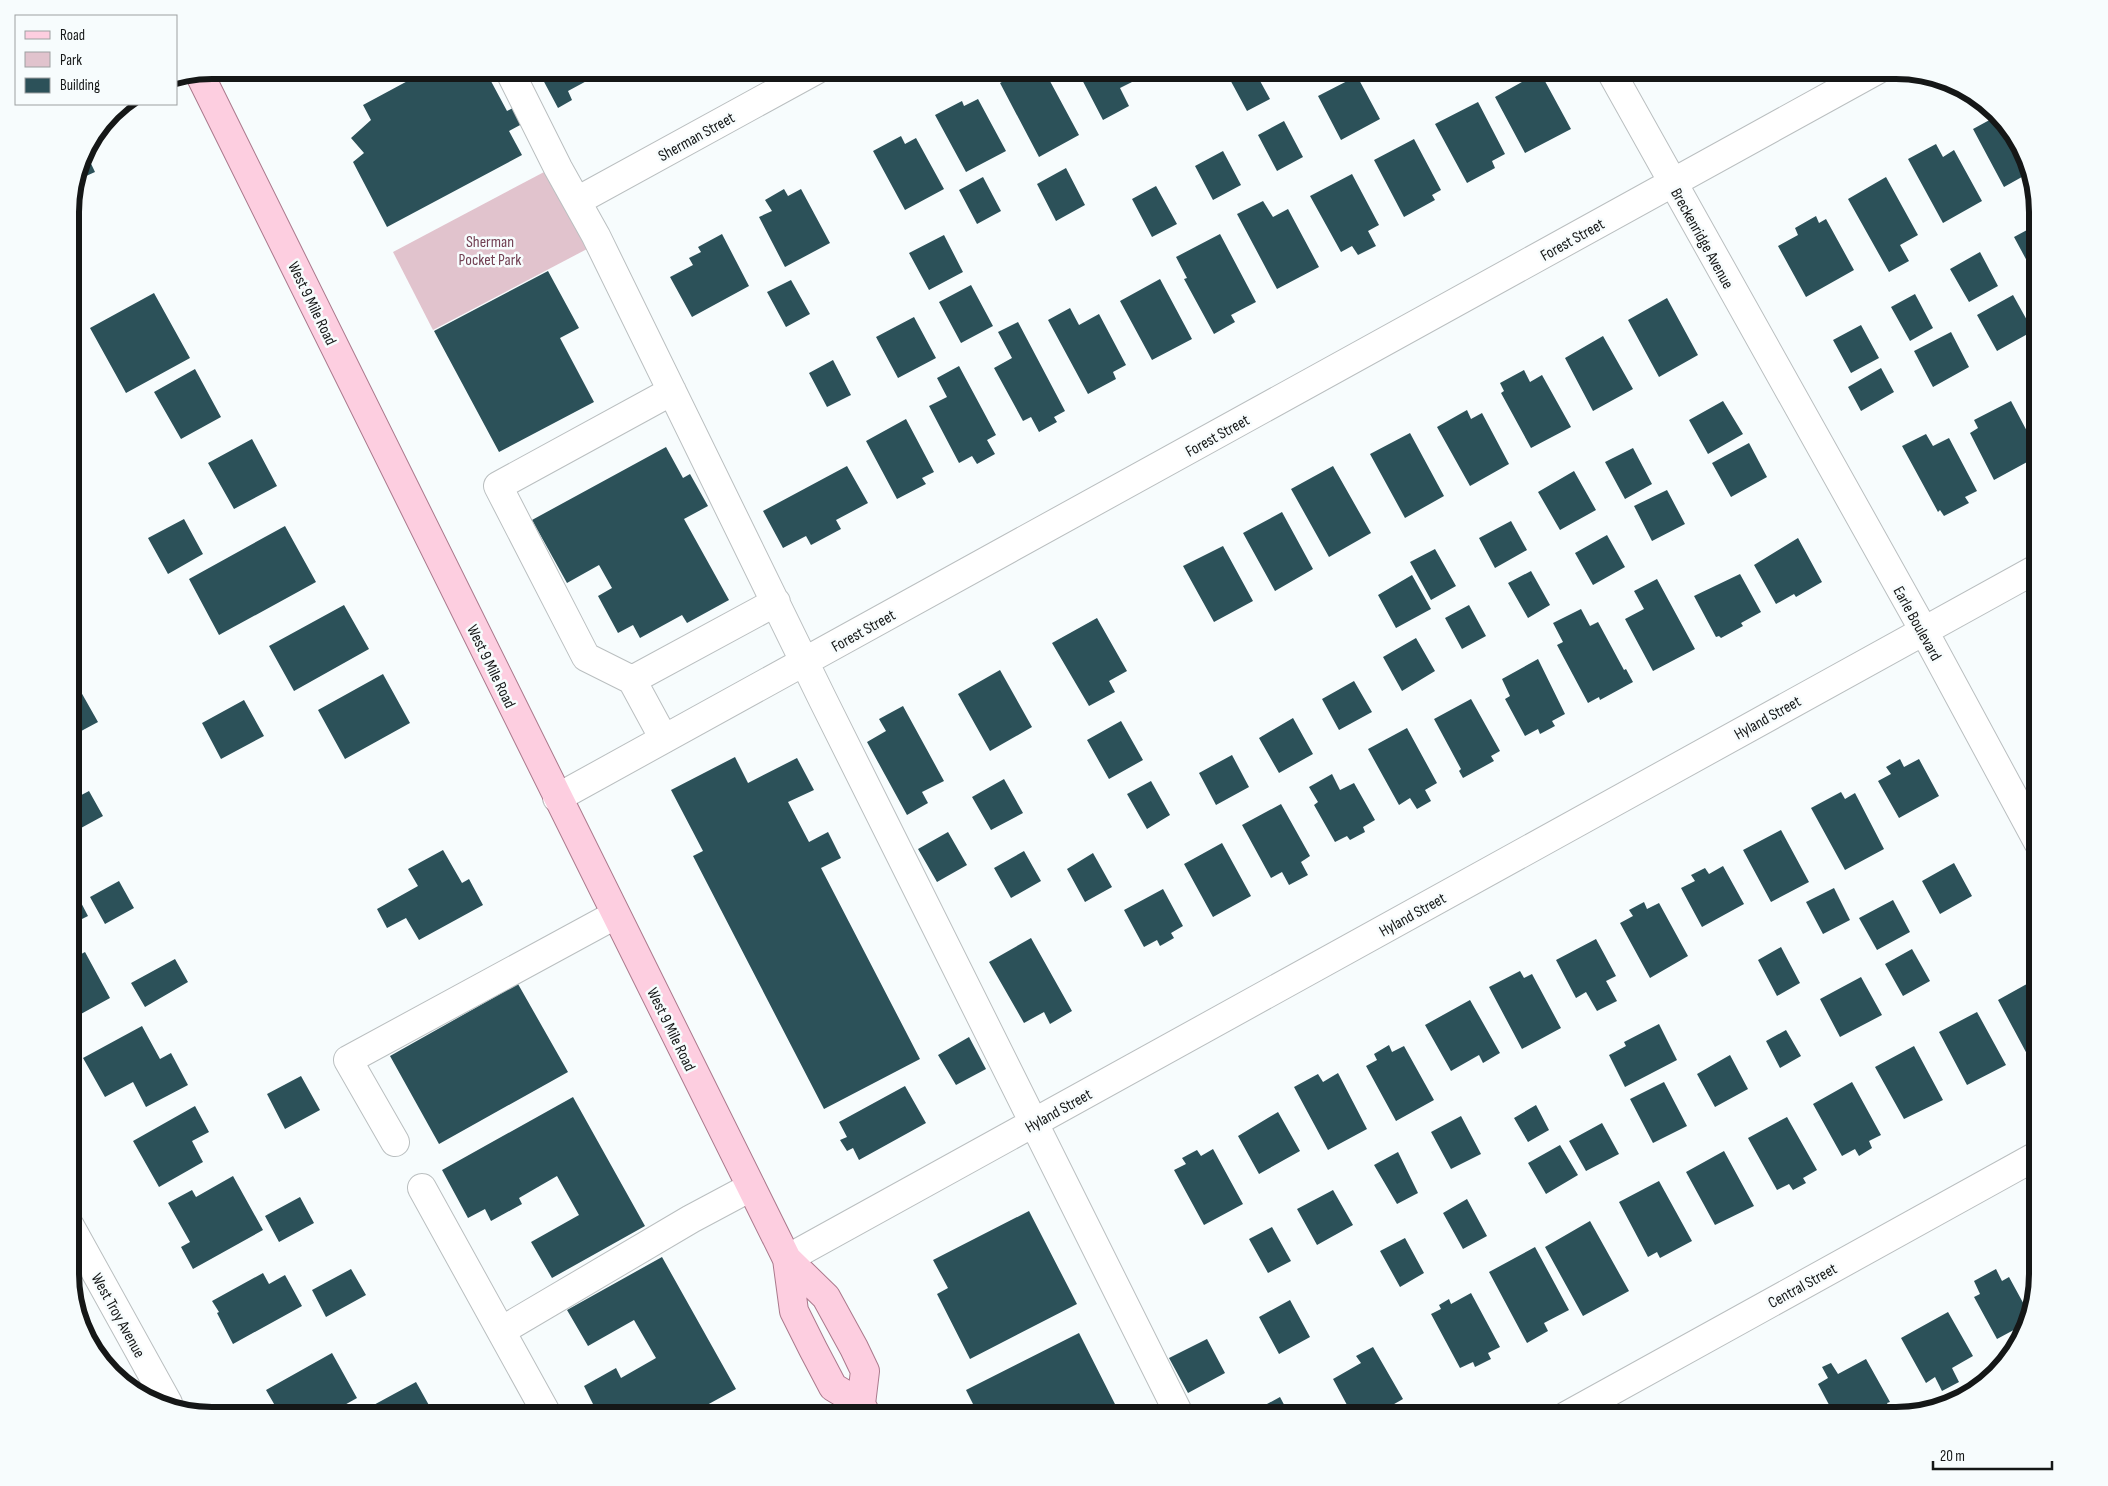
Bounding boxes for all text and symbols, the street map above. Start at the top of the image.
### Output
legend [15,15,178,105]
text: Road [60,26,85,45]
text: Park [60,51,82,70]
text: Building [60,76,100,95]
street label: Sherman Street [655,109,738,166]
street label: Breckenridge Avenue [1666,185,1737,292]
street label: Forest Street [1537,215,1608,266]
park label: Sherman Pocket Park [459,233,521,270]
street label: West 9 Mile Road [283,259,340,348]
street label: Forest Street [1182,411,1253,462]
street label: Earle Boulevard [1889,583,1945,664]
street label: Forest Street [828,606,899,657]
street label: West 9 Mile Road [462,622,519,711]
street label: Hyland Street [1731,692,1804,744]
street label: Hyland Street [1376,889,1449,941]
street label: West 9 Mile Road [642,985,699,1074]
street label: Hyland Street [1022,1085,1095,1137]
street label: Central Street [1765,1260,1841,1313]
street label: West Troy Avenue [87,1270,149,1361]
scale bar [1933,1438,2052,1470]
text: 20 m [1940,1447,1965,1466]

